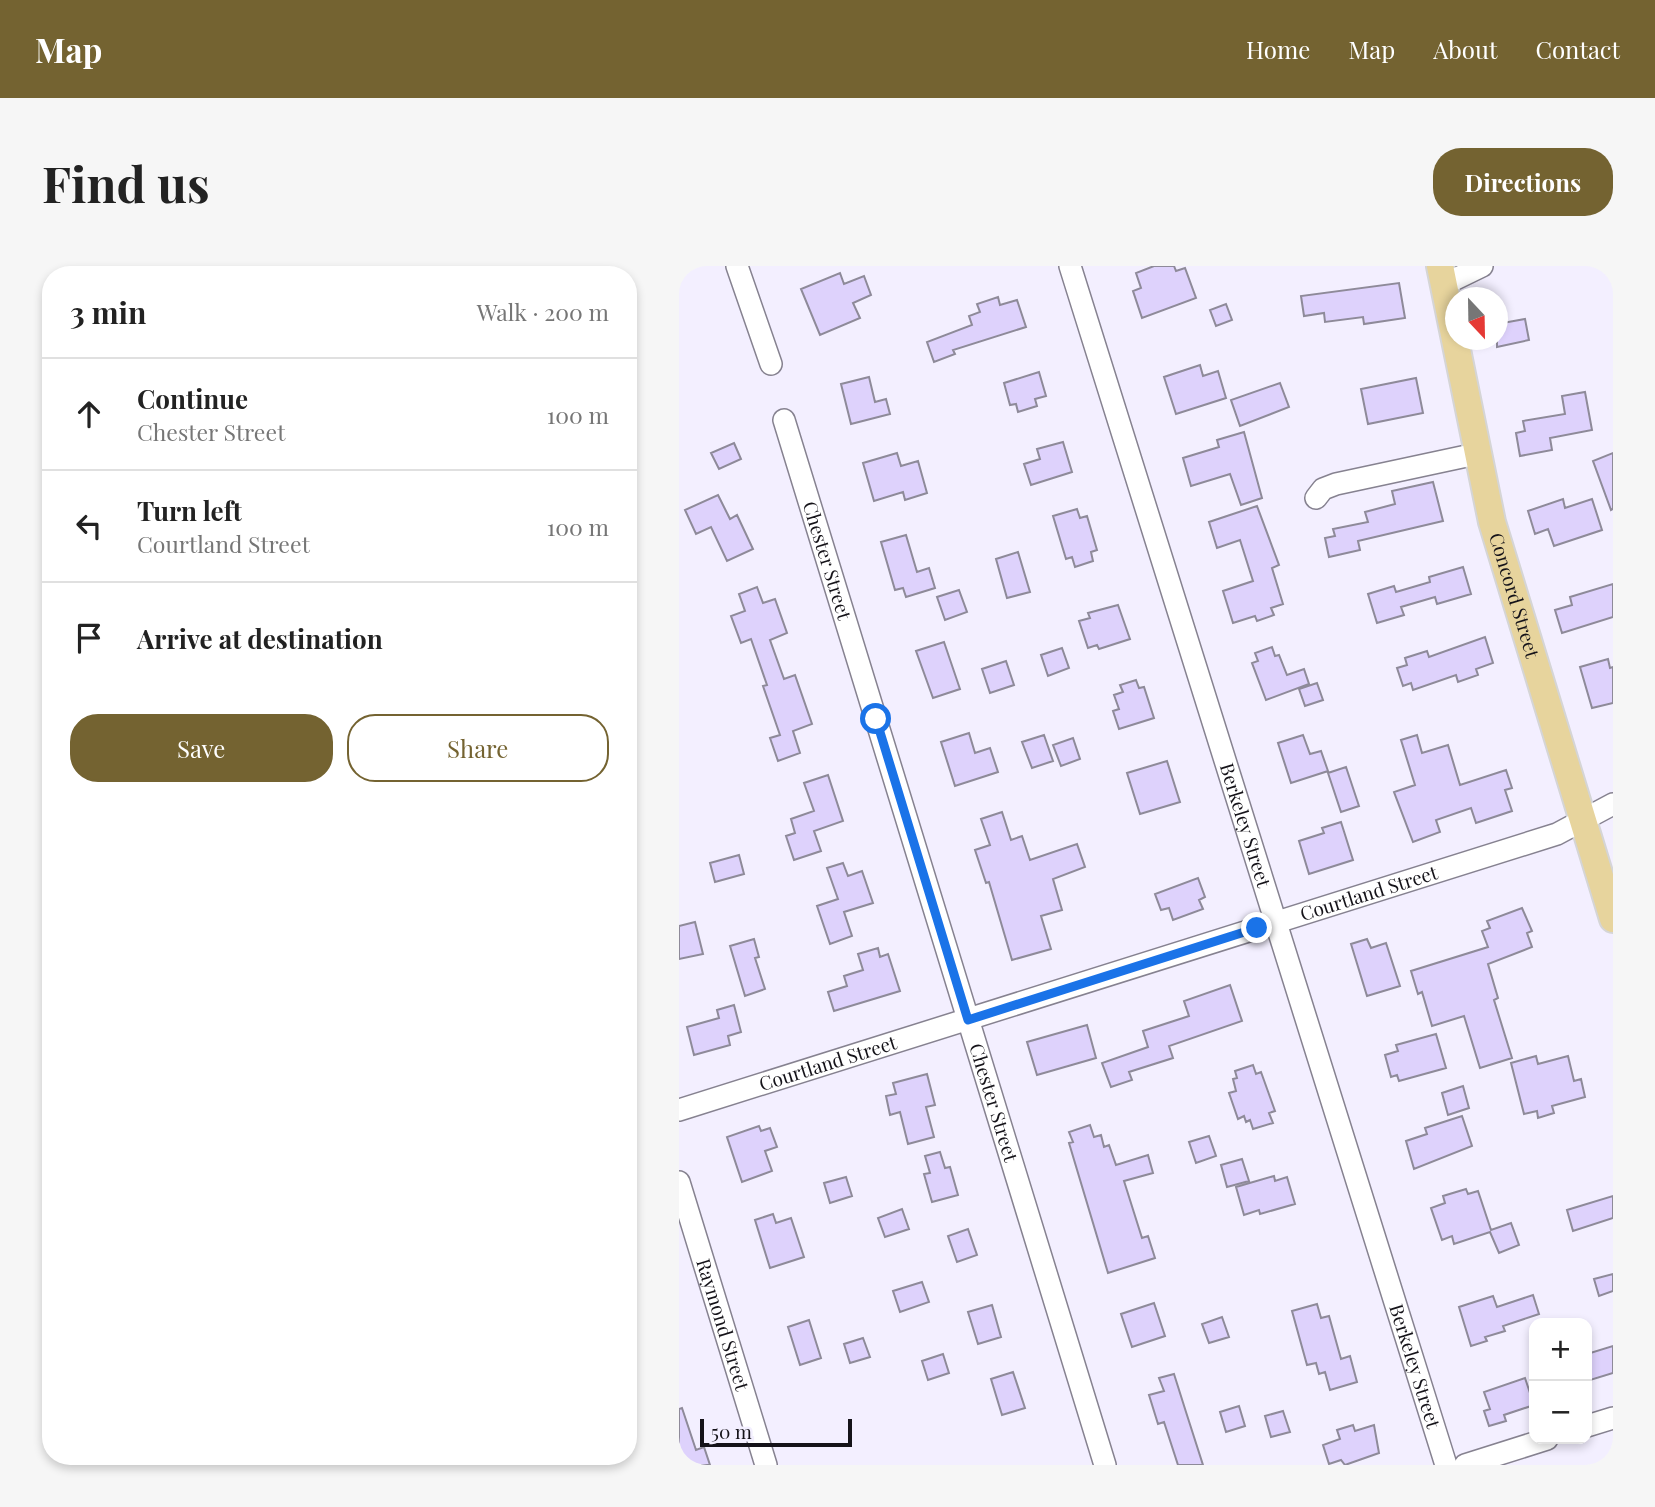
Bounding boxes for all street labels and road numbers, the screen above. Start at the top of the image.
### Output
street label: Chester Street [798,498,859,623]
street label: Concord Street [1484,529,1547,661]
street label: Berkeley Street [1215,760,1278,890]
street label: Courtland Street [1296,858,1441,926]
street label: Courtland Street [755,1028,900,1096]
street label: Chester Street [964,1040,1025,1165]
street label: Raymond Street [691,1255,756,1394]
street label: Berkeley Street [1384,1301,1448,1431]

